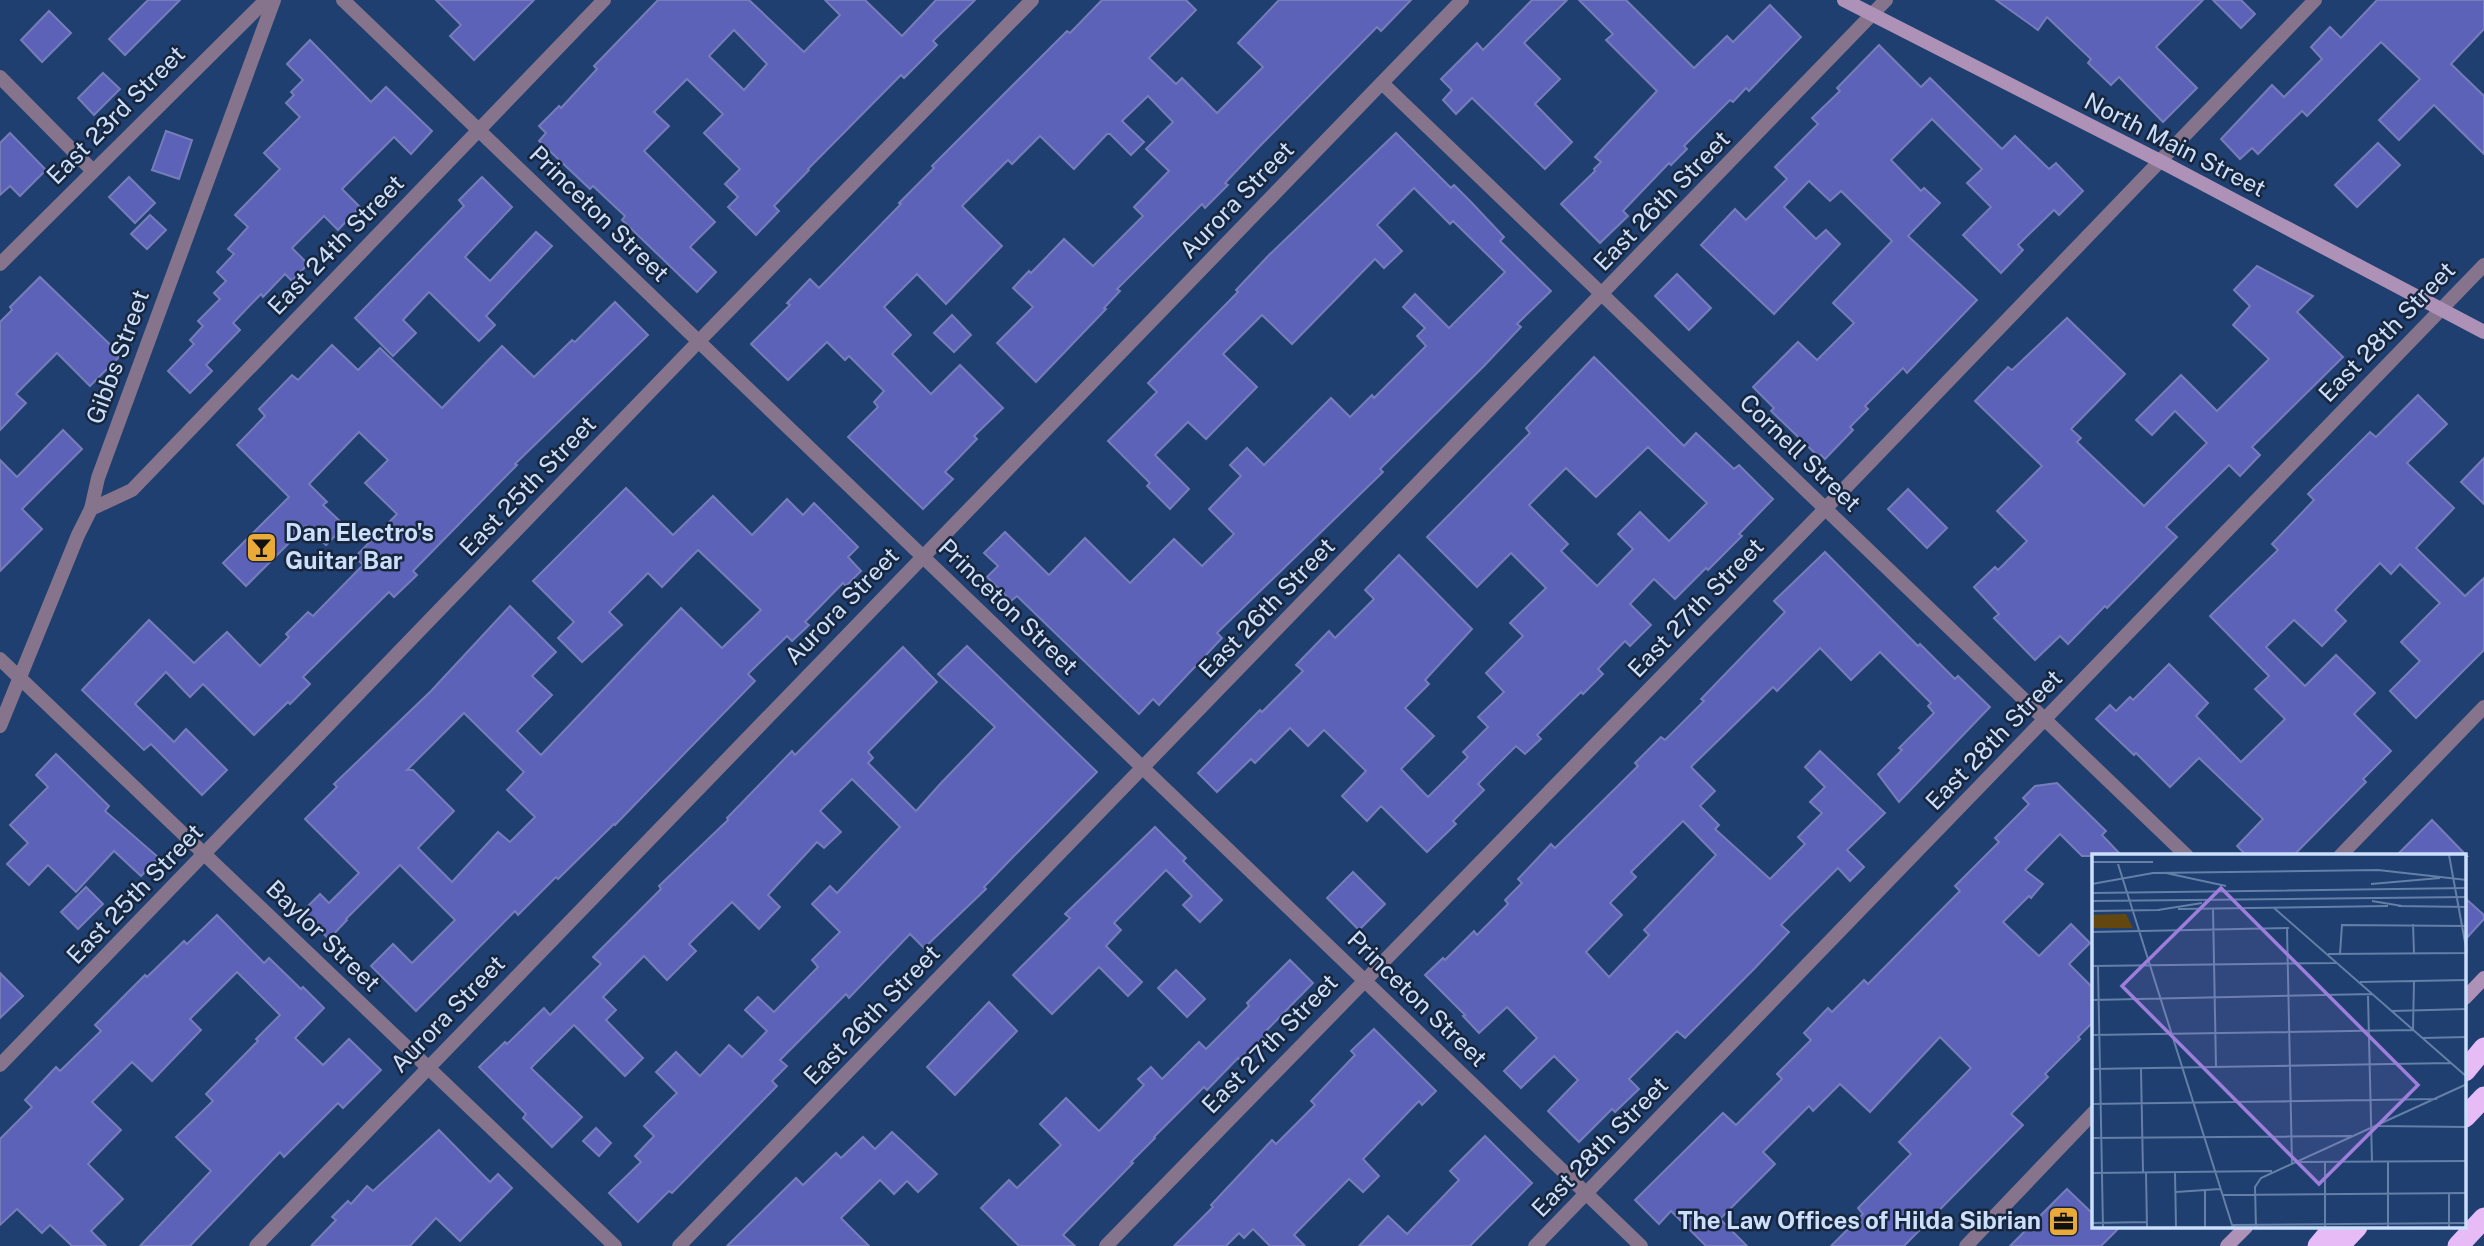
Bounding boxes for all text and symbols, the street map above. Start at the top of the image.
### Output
street label: East 23rd Street [40,39,190,189]
street label: North Main Street [2080,86,2271,202]
street label: East 26th Street [1588,125,1735,276]
street label: Aurora Street [1173,135,1299,264]
street label: Princeton Street [524,140,675,287]
street label: East 24th Street [262,169,409,320]
street label: East 28th Street [2312,255,2460,407]
street label: Gibbs Street [80,286,154,427]
street label: Cornell Street [1734,388,1867,517]
street label: East 25th Street [453,410,601,561]
place label: Dan Electro's Guitar Bar [285,518,434,574]
bar icon: Dan Electro's Guitar Bar [245,530,279,564]
street label: East 26th Street [1193,532,1340,683]
street label: East 27th Street [1622,532,1769,683]
street label: Princeton Street [933,533,1084,680]
street label: Aurora Street [778,541,904,670]
street label: East 28th Street [1919,663,2067,815]
street label: East 25th Street [60,818,208,969]
inset map [2092,854,2466,1228]
street label: Baylor Street [261,874,386,997]
street label: Princeton Street [1342,925,1493,1072]
street label: East 26th Street [798,939,945,1090]
street label: Aurora Street [384,949,510,1078]
street label: East 27th Street [1196,968,1343,1119]
street label: East 28th Street [1525,1070,1673,1222]
office icon: The Law Offices of Hilda Sibrian [2047,1204,2081,1238]
place label: The Law Offices of Hilda Sibrian [1678,1206,2041,1234]

